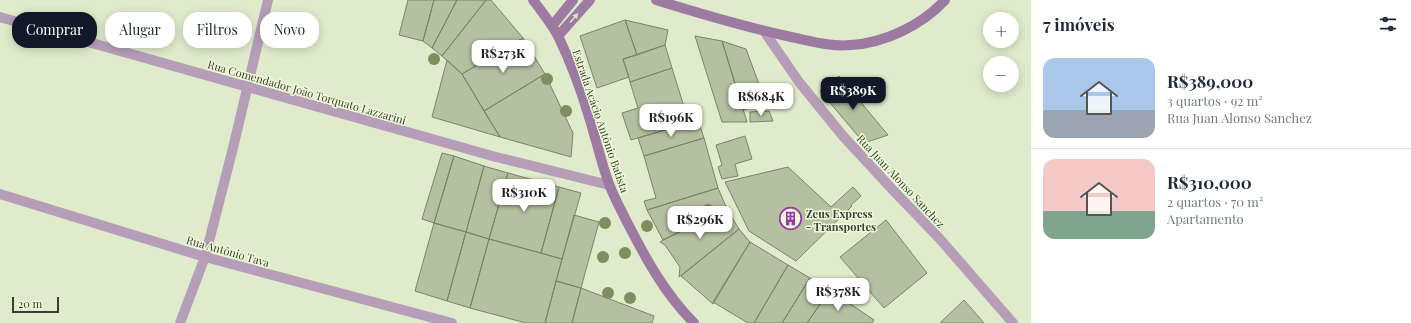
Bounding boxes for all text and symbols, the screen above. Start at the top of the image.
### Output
chip: Comprar [12,12,97,48]
chip: Alugar [105,12,175,48]
chip: Filtros [183,12,252,48]
chip: Novo [260,12,319,48]
map controls [983,12,1019,92]
button: + [983,12,1019,48]
one-way arrow [570,13,579,24]
text: 7 imóveis [1043,13,1115,35]
icon: filters [1377,13,1399,35]
pin: R$273K [470,40,536,74]
text: R$273K [481,44,525,61]
street label: Estrada Acácio Antônio Batista [569,47,633,195]
street label: Rua Comendador João Torquato Lazzarini [206,56,408,128]
button: − [983,56,1019,92]
text: R$389,000 [1167,70,1253,92]
icon: home [1075,74,1123,122]
pin: R$389K [820,77,886,111]
text: R$389K [830,81,876,98]
pin: R$684K [728,83,794,117]
text: R$684K [737,87,785,104]
text: 3 quartos · 92 m² [1167,92,1263,109]
pin: R$196K [638,104,704,138]
text: R$196K [648,108,694,125]
text: Rua Juan Alonso Sanchez [1167,109,1312,126]
street label: Rua Juan Alonso Sanchez [854,131,948,231]
text: R$310,000 [1167,171,1252,193]
icon: home [1075,175,1123,223]
pin: R$310K [491,179,557,213]
text: R$310K [501,183,547,200]
text: 2 quartos · 70 m² [1167,193,1263,210]
pin: R$296K [667,206,733,240]
building icon: Zeus Express - Transportes [778,206,804,232]
place label: Zeus Express - Transportes [806,206,876,234]
text: R$296K [676,210,724,227]
text: Apartamento [1167,210,1244,227]
street label: Rua Antônio Tava [185,232,272,270]
pin: R$378K [805,278,871,312]
text: R$378K [815,282,861,299]
scale bar [12,295,59,314]
text: 20 m [18,296,42,311]

